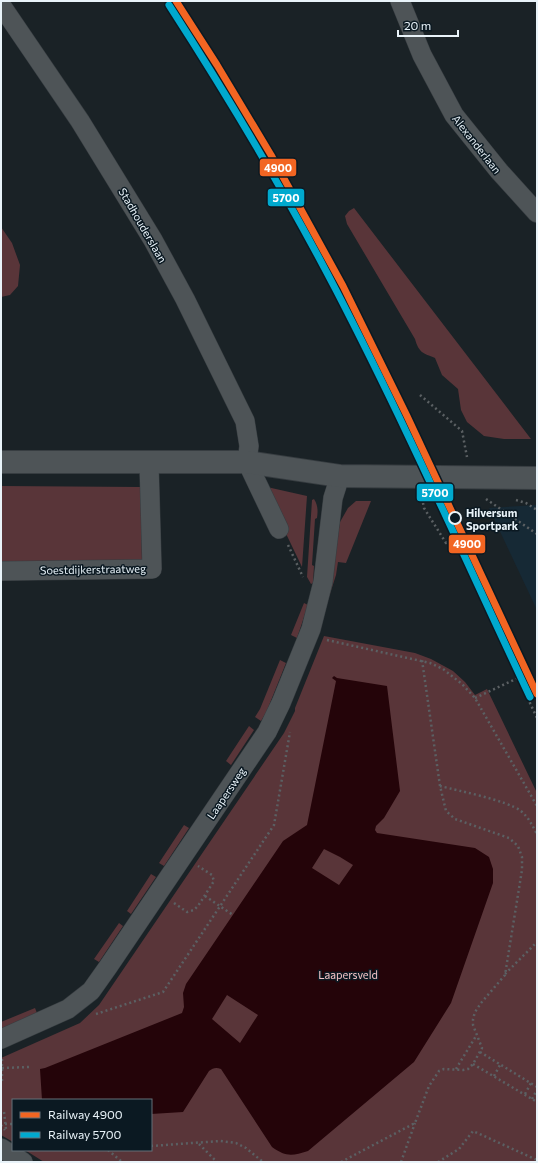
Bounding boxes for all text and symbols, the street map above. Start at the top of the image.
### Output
scale bar [398,12,458,38]
text: 20 m [404,18,431,32]
street label: Alexanderlaan [450,112,504,176]
line badge: 4900 [259,158,297,177]
text: 4900 [264,161,292,174]
street label: Stadhouderslaan [116,185,170,265]
line badge: 5700 [267,188,305,207]
text: 5700 [272,191,300,204]
line badge: 5700 [416,483,454,502]
text: 5700 [421,486,449,499]
place label: Hilversum Sportpark [466,506,519,532]
marker: Hilversum Sportpark [448,511,462,525]
line badge: 4900 [448,534,486,554]
text: 4900 [453,537,481,550]
street label: Soestdijkerstraatweg [40,562,146,576]
street label: Laapersweg [204,765,248,821]
park label: Laapersveld [318,968,378,981]
legend [12,1099,152,1151]
text: Railway 4900 [48,1107,123,1121]
text: Railway 5700 [48,1127,122,1141]

